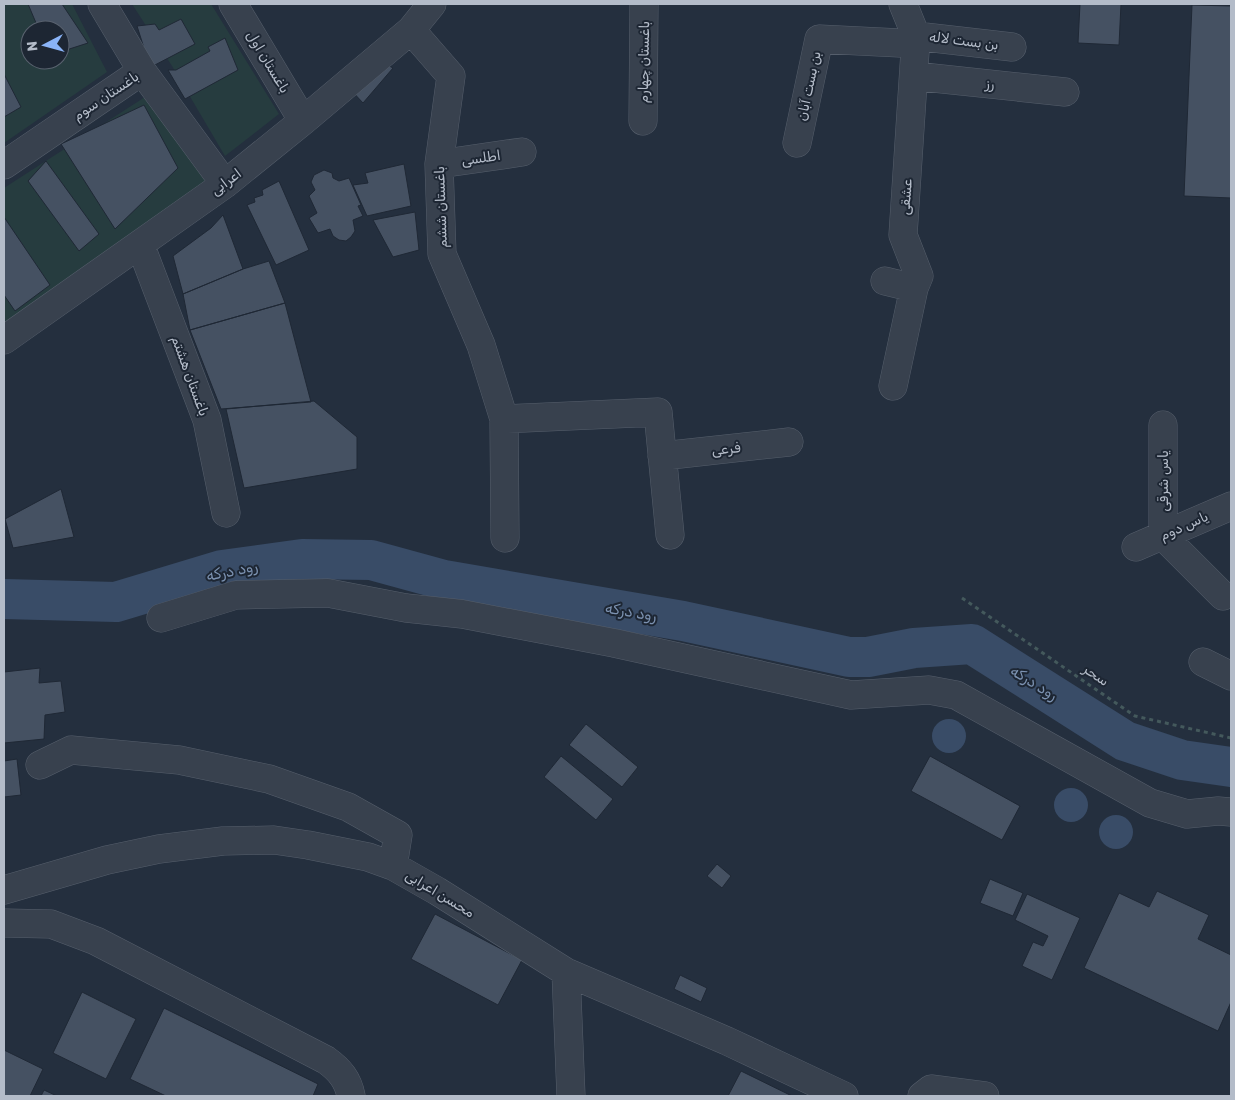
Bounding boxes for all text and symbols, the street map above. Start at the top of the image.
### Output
north arrow [20,20,70,70]
street label: باغستان چهارم [635,21,654,103]
street label: باغستان اول [243,28,293,96]
street label: بن بست لاله [928,28,1000,54]
text: N [24,40,42,52]
street label: بن بست آبان [793,50,825,122]
street label: باغستان سوم [70,68,143,125]
street label: رز [984,75,995,93]
street label: اطلسی [460,147,502,169]
street label: اعرابی [207,165,245,199]
street label: باغستان ششم [431,166,451,248]
street label: عشقی [896,178,916,216]
street label: باغستان هشتم [168,334,212,418]
street label: فرعی [711,439,742,459]
street label: یاس شرقی [1155,450,1172,512]
street label: یاس دوم [1157,508,1211,545]
water label: رود درکه [205,557,260,586]
water label: رود درکه [604,599,658,626]
street label: سحر [1079,660,1112,690]
water label: رود درکه [1007,662,1061,705]
street label: محسن اعرابی [402,867,478,921]

